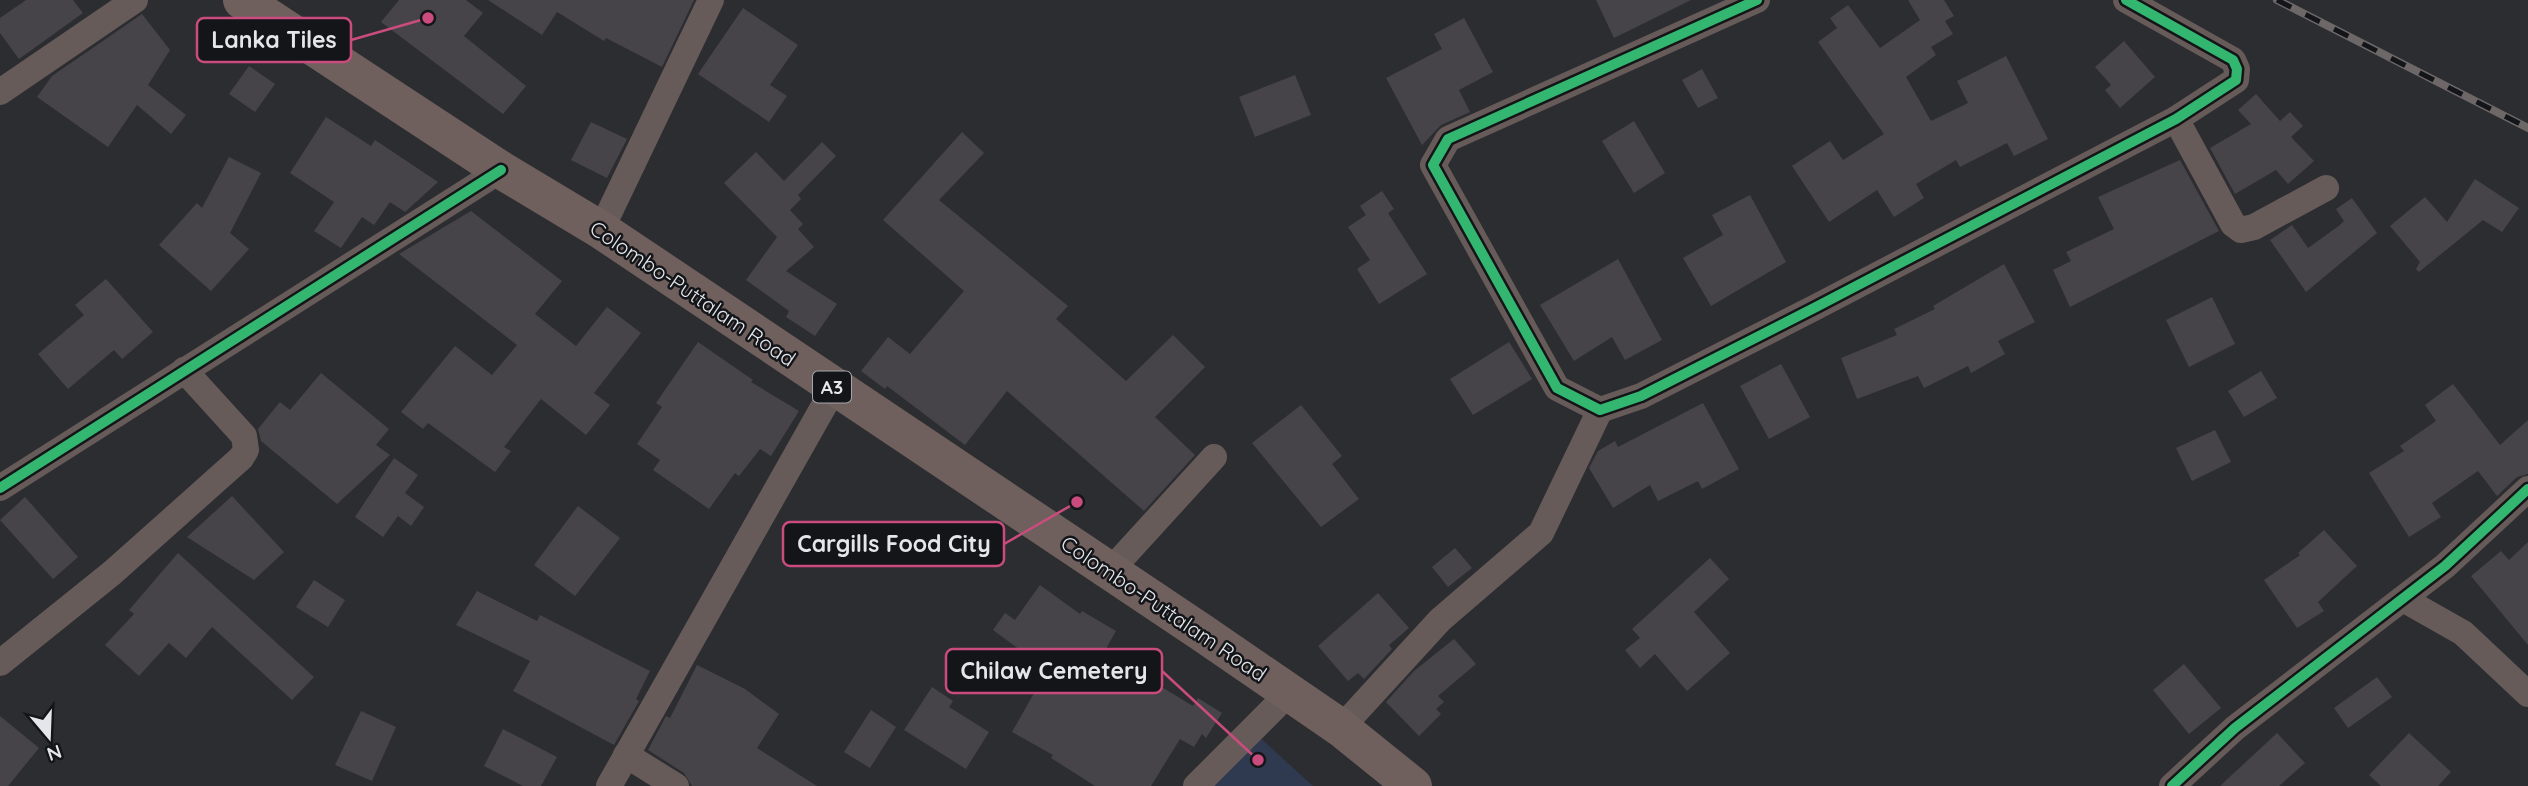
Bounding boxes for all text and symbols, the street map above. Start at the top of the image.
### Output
callout: Lanka Tiles [197,18,351,62]
text: Lanka Tiles [211,25,337,54]
street label: Colombo-Puttalam Road [585,214,801,372]
road number: A3 [813,372,851,402]
callout: Cargills Food City [783,522,1004,566]
text: Cargills Food City [797,529,991,558]
street label: Colombo-Puttalam Road [1056,529,1272,687]
callout: Chilaw Cemetery [946,649,1162,693]
text: Chilaw Cemetery [960,656,1148,685]
north arrow [14,702,84,772]
text: N [44,739,65,767]

